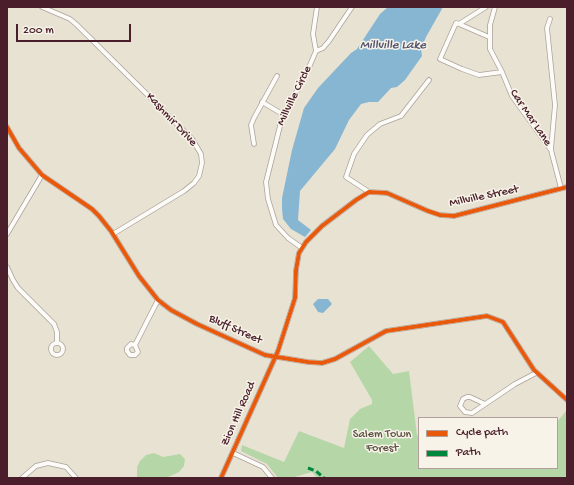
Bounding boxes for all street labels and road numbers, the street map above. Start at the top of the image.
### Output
street label: Millville Circle [274,64,316,128]
street label: Car Mar Lane [506,87,554,149]
street label: Kashmir Drive [142,90,200,150]
street label: Millville Street [448,183,520,211]
street label: Bluff Street [206,312,264,348]
street label: Zion Hill Road [218,380,260,448]

